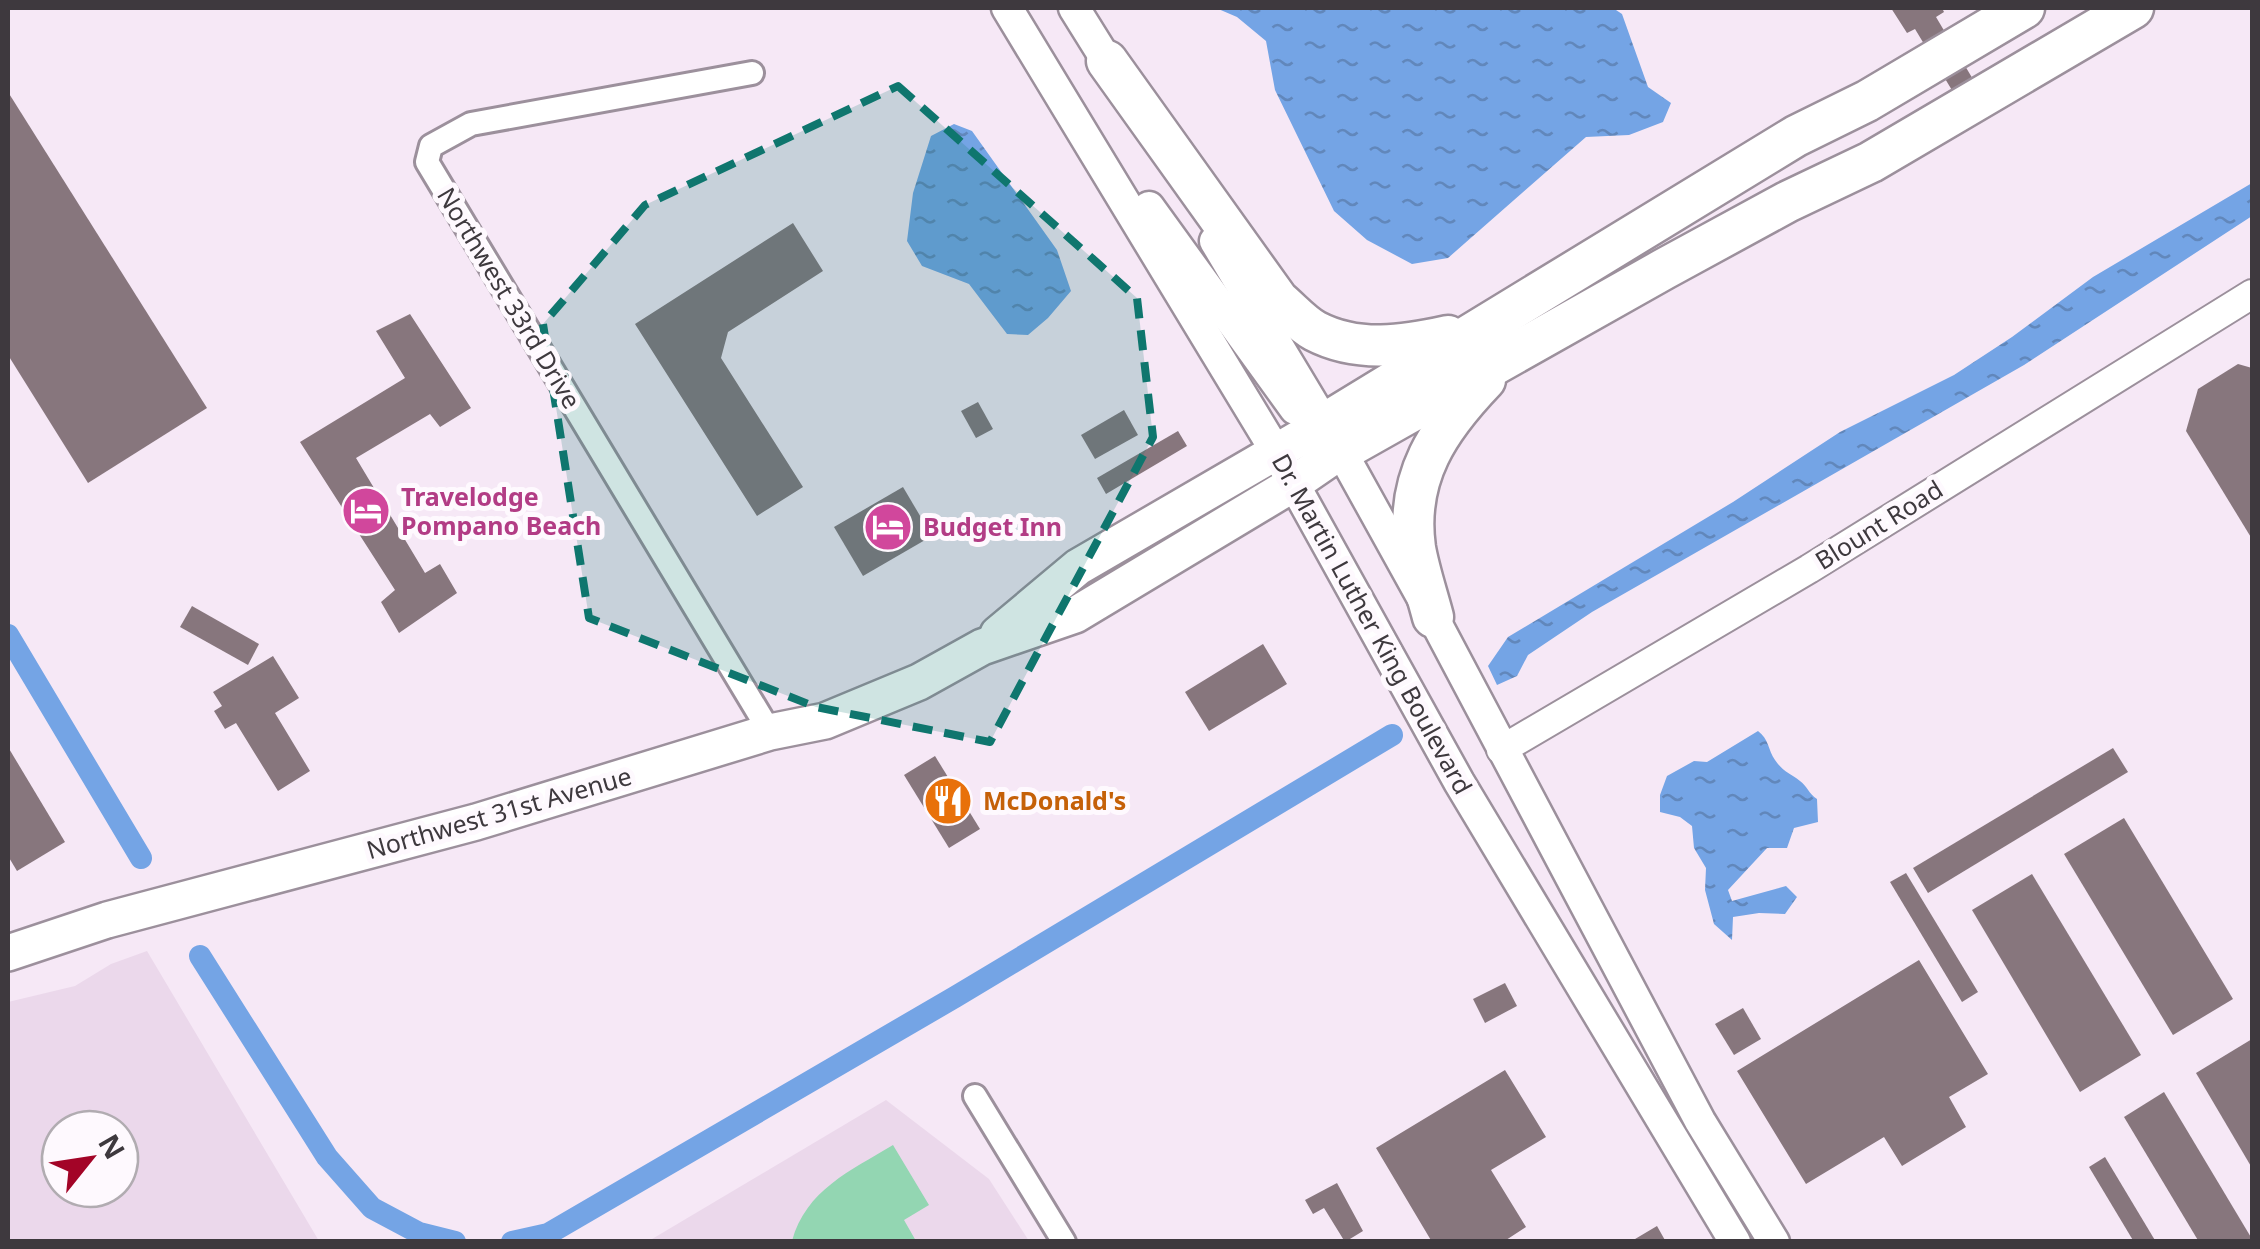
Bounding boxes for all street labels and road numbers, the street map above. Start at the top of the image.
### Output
street label: Northwest 33rd Drive [430,181,589,414]
street label: Dr. Martin Luther King Boulevard [1265,447,1481,800]
street label: Blount Road [1808,471,1949,577]
street label: Northwest 31st Avenue [362,758,635,866]

